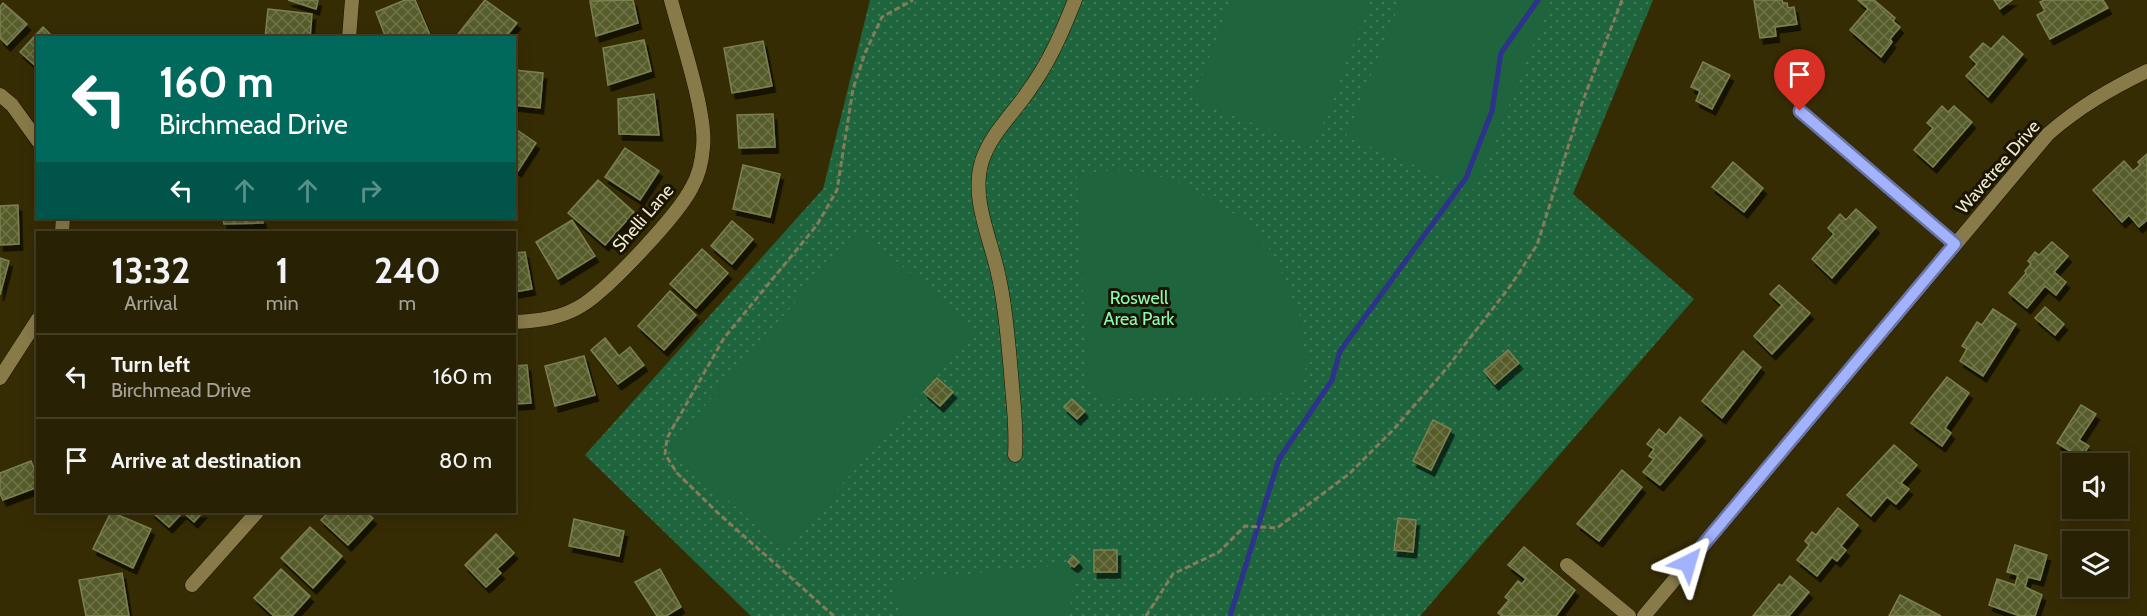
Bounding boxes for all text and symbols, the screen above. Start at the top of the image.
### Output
pin [1774,49,1825,111]
text: 160 m [159,56,274,108]
icon: arrive [1783,58,1816,91]
icon: left [60,60,138,138]
text: Birchmead Drive [159,108,348,141]
street label: Wavetree Drive [1951,116,2045,218]
icon: left [165,174,198,207]
icon: ahead [228,174,261,207]
icon: ahead [291,174,324,207]
icon: right [354,174,387,207]
street label: Shelli Lane [608,180,678,256]
text: 13:32 [111,248,190,292]
text: 1 [276,248,289,292]
text: 240 [374,248,441,292]
park label: Roswell Area Park [1104,287,1175,330]
text: Arrival [124,291,177,315]
text: min [266,291,299,315]
text: m [399,291,416,315]
text: Turn left [111,351,190,378]
icon: left [60,360,93,393]
text: 160 m [433,363,492,390]
text: Birchmead Drive [111,378,251,402]
icon: arrive [60,444,93,477]
text: Arrive at destination [111,447,301,474]
text: 80 m [439,447,492,474]
map controls [2062,453,2128,597]
button: sound [2062,453,2128,519]
position arrow [1656,531,1720,595]
button: layers [2062,531,2128,597]

